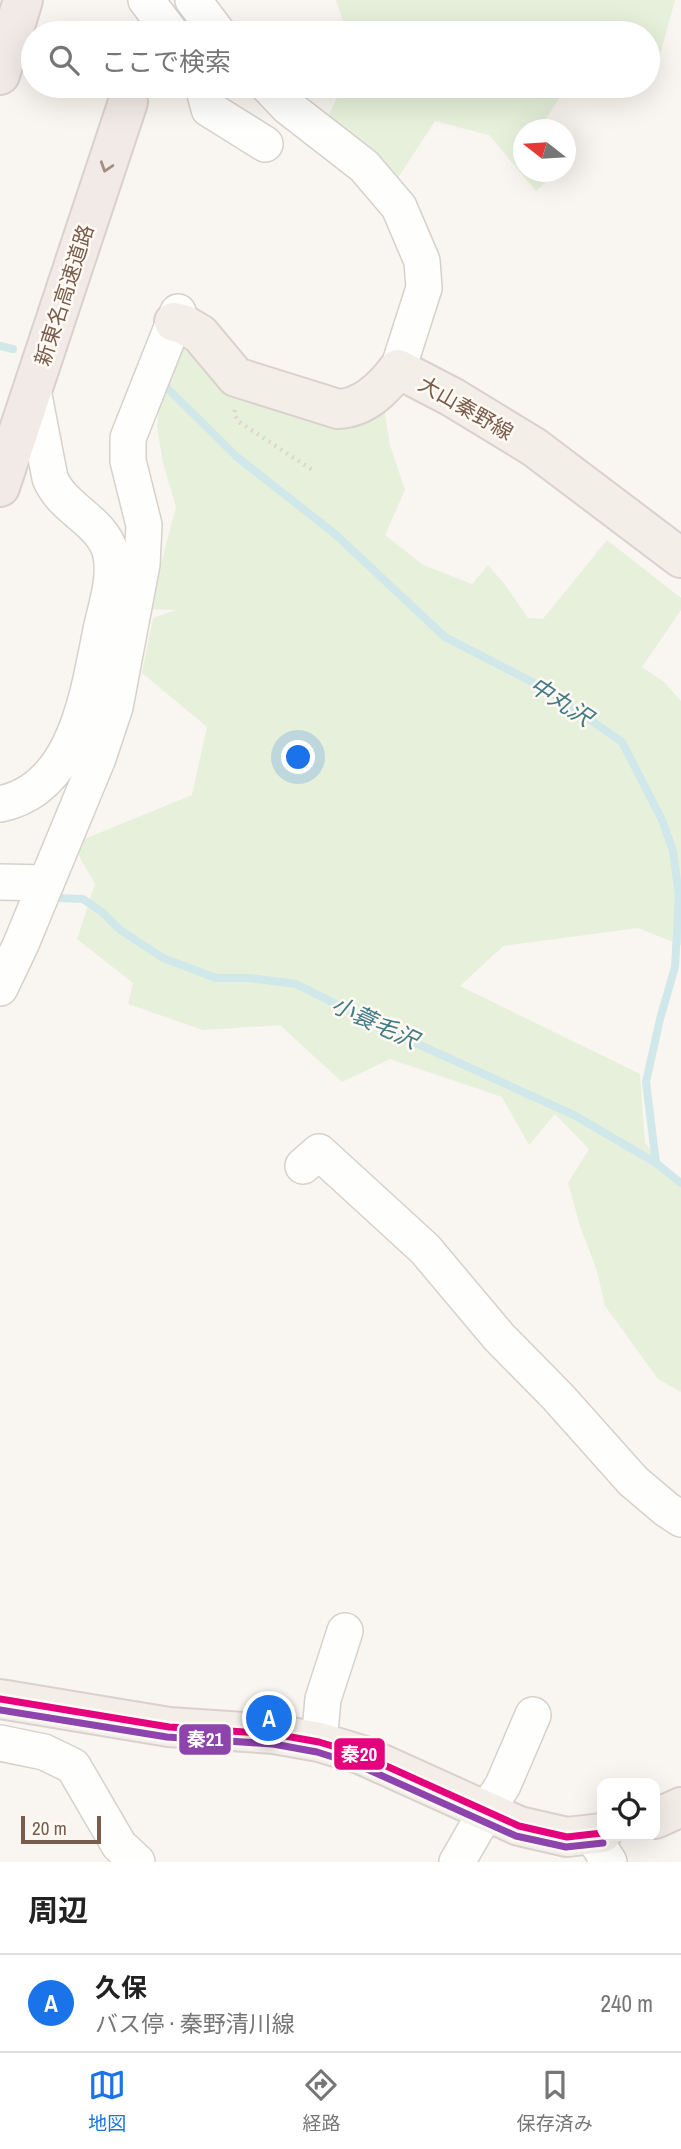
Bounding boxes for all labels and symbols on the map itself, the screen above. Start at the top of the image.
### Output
north arrow [513,119,576,182]
one-way arrow [100,161,114,173]
street label: 新東名高速道路 [27,221,101,369]
street label: 大山秦野線 [413,369,519,447]
water label: 中丸沢 [524,669,601,734]
your location [281,740,315,774]
water label: 小蓑毛沢 [327,989,426,1057]
pin: A [246,1692,292,1744]
line badge: 秦21 [178,1723,232,1756]
text: 秦21 [187,1726,224,1752]
line badge: 秦20 [333,1737,386,1771]
text: 秦20 [341,1741,378,1767]
scale bar [21,1813,102,1845]

